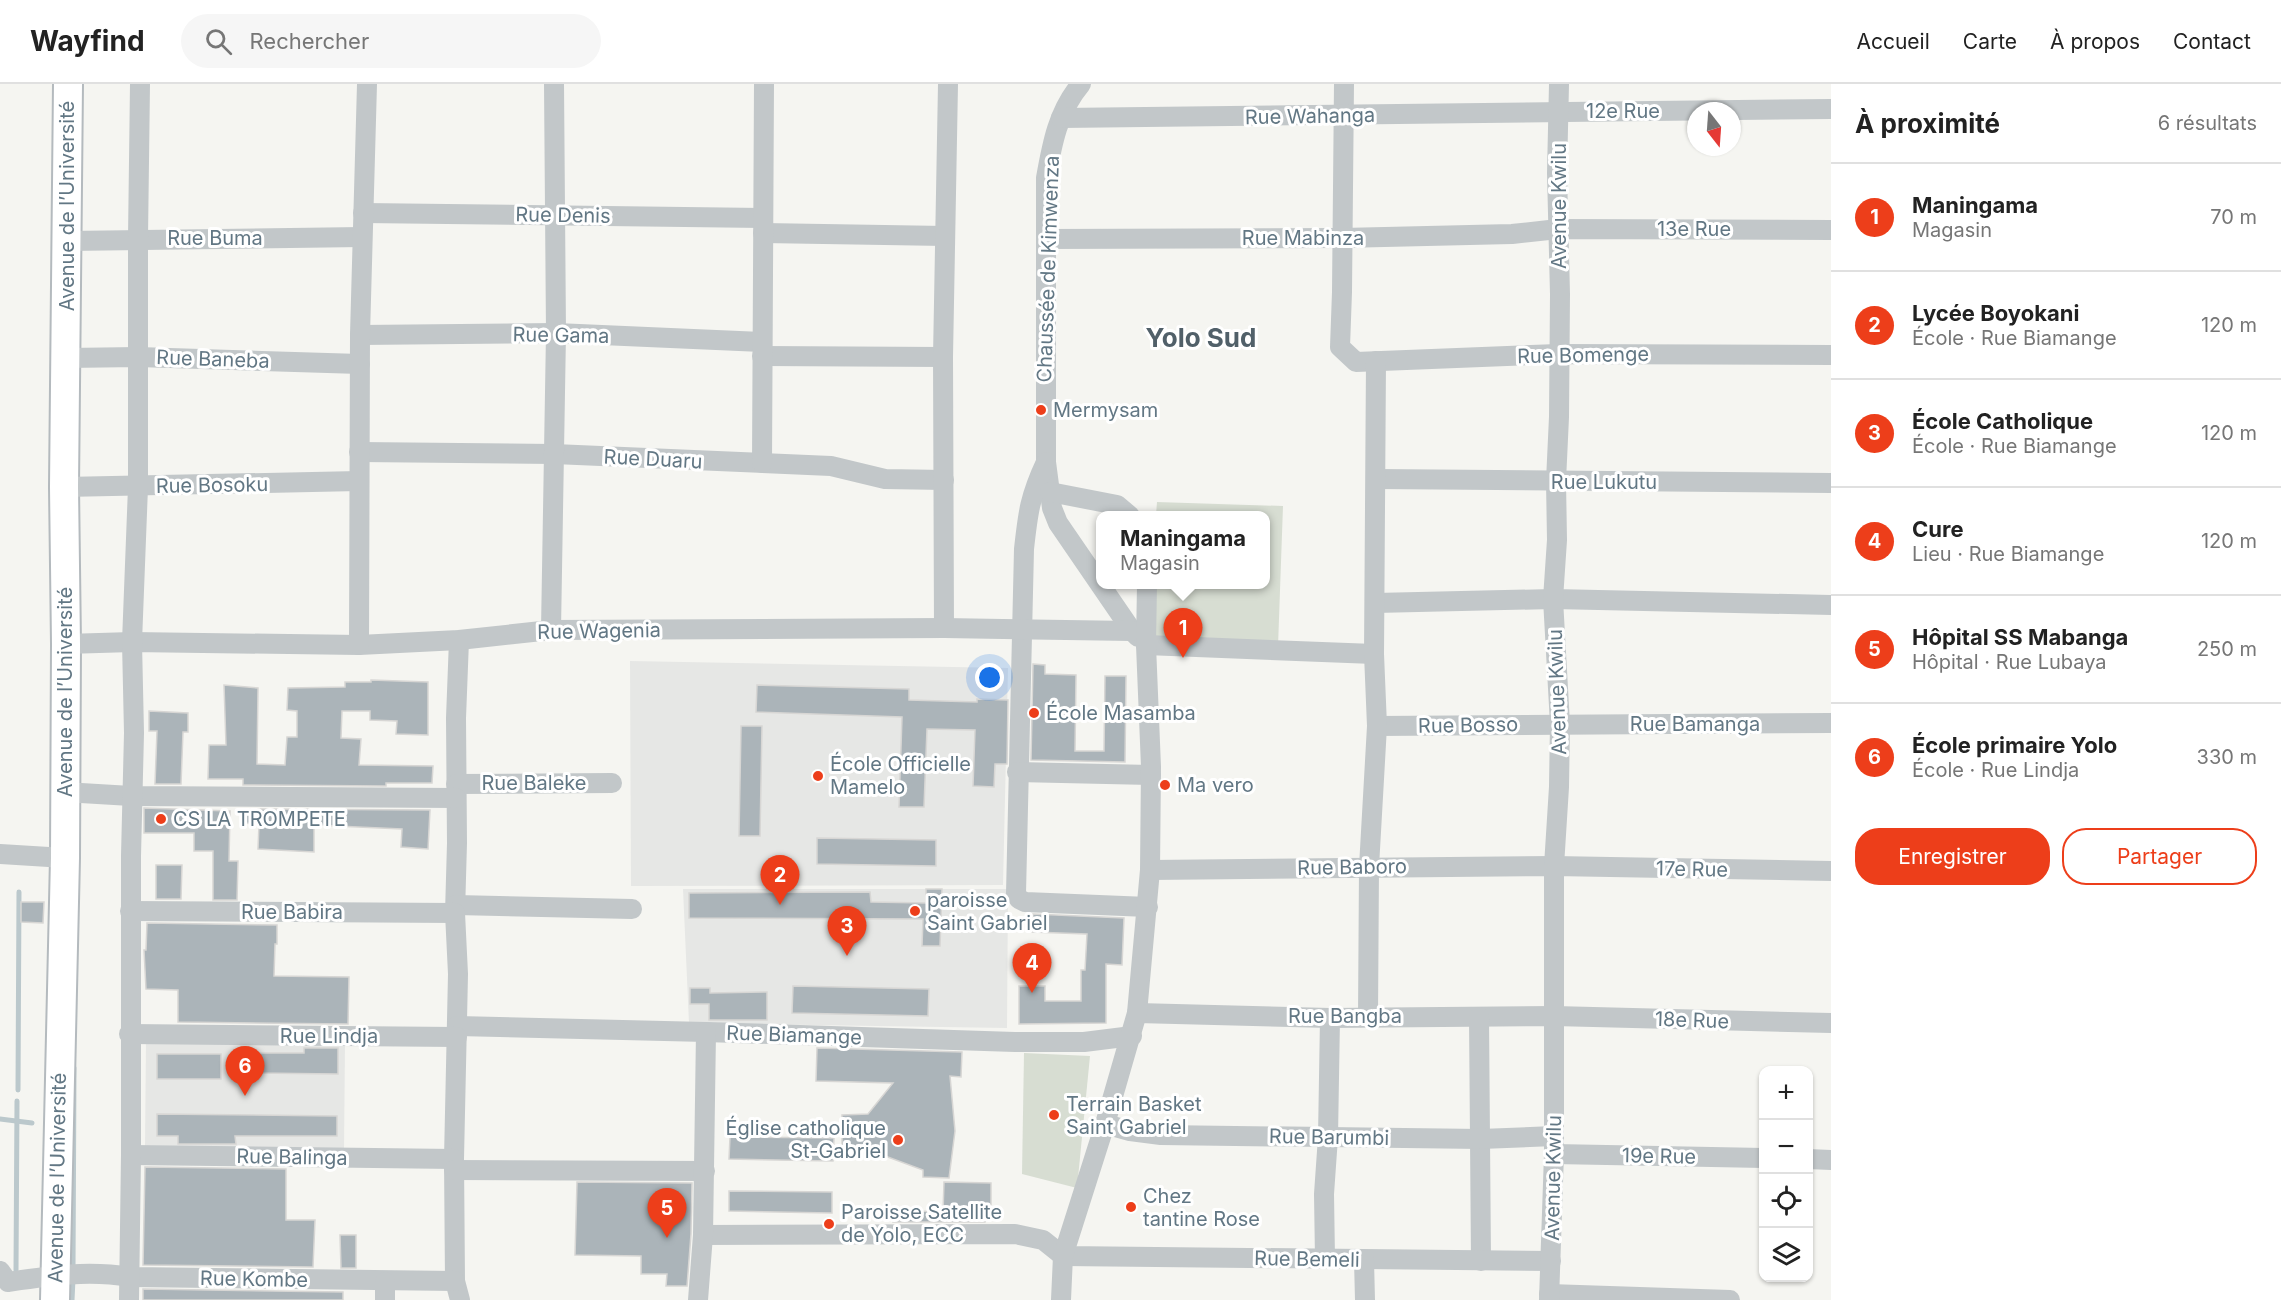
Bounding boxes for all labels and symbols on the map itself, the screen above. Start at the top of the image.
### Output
street label: 12e Rue [1586,99,1660,123]
street label: Avenue de l’Université [55,101,79,311]
north arrow [1687,102,1741,156]
street label: Rue Wahanga [1245,103,1375,129]
street label: Avenue Kwilu [1547,143,1571,269]
street label: Chaussée de Kimwenza [1032,155,1064,383]
street label: Rue Denis [515,202,611,228]
street label: 13e Rue [1657,217,1731,241]
street label: Rue Buma [167,226,263,250]
street label: Rue Mabinza [1242,226,1364,250]
street label: Rue Gama [512,322,610,348]
district label: Yolo Sud [1146,322,1256,353]
street label: Rue Bomenge [1517,342,1649,368]
street label: Rue Baneba [156,345,270,373]
place label: Mermysam [1053,398,1158,422]
marker: Mermysam [1034,403,1048,417]
street label: Rue Duaru [603,444,703,474]
street label: Rue Lukutu [1551,470,1657,494]
street label: Rue Bosoku [156,472,268,498]
street label: Avenue de l’Université [53,587,77,797]
pin: 1 [1164,608,1202,658]
street label: Rue Wagenia [537,618,661,644]
street label: Avenue Kwilu [1543,629,1571,755]
your location [975,663,1004,692]
place label: École Masamba [1046,700,1196,725]
marker: École Masamba [1027,706,1041,720]
street label: Rue Bosso [1418,712,1518,738]
street label: Rue Bamanga [1630,712,1760,736]
place label: École Officielle Mamelo [830,751,971,799]
marker: École Officielle Mamelo [811,769,825,783]
street label: Rue Baleke [482,771,587,795]
place label: Ma vero [1177,773,1254,797]
marker: Ma vero [1158,778,1172,792]
place label: CS LA TROMPETE [173,807,346,831]
marker: CS LA TROMPETE [154,812,168,826]
street label: Rue Baboro [1297,854,1407,880]
pin: 2 [760,856,800,905]
street label: 17e Rue [1656,856,1728,882]
place label: paroisse Saint Gabriel [927,888,1047,935]
street label: Rue Babira [241,900,343,924]
marker: paroisse Saint Gabriel [908,904,922,918]
pin: 3 [828,906,866,956]
pin: 4 [1012,944,1052,993]
street label: Rue Bangba [1288,1004,1402,1028]
street label: 18e Rue [1655,1007,1729,1033]
street label: Rue Biamange [726,1021,862,1049]
street label: Rue Lindja [280,1024,378,1048]
pin: 6 [226,1046,264,1096]
street label: Avenue de l’Université [43,1073,71,1283]
place label: Terrain Basket Saint Gabriel [1066,1092,1202,1139]
marker: Terrain Basket Saint Gabriel [1047,1108,1061,1122]
place label: Église catholique St-Gabriel [726,1115,886,1163]
street label: Avenue Kwilu [1540,1115,1566,1241]
street label: Rue Barumbi [1269,1124,1389,1150]
marker: Église catholique St-Gabriel [891,1133,905,1147]
street label: 19e Rue [1622,1143,1696,1169]
street label: Rue Balinga [236,1144,348,1170]
place label: Chez tantine Rose [1143,1184,1260,1231]
pin: 5 [648,1188,686,1238]
place label: Paroisse Satellite de Yolo, ECC [841,1200,1002,1247]
marker: Chez tantine Rose [1124,1200,1138,1214]
marker: Paroisse Satellite de Yolo, ECC [822,1217,836,1231]
street label: Rue Bemeli [1254,1246,1360,1272]
street label: Rue Kombe [200,1266,308,1292]

